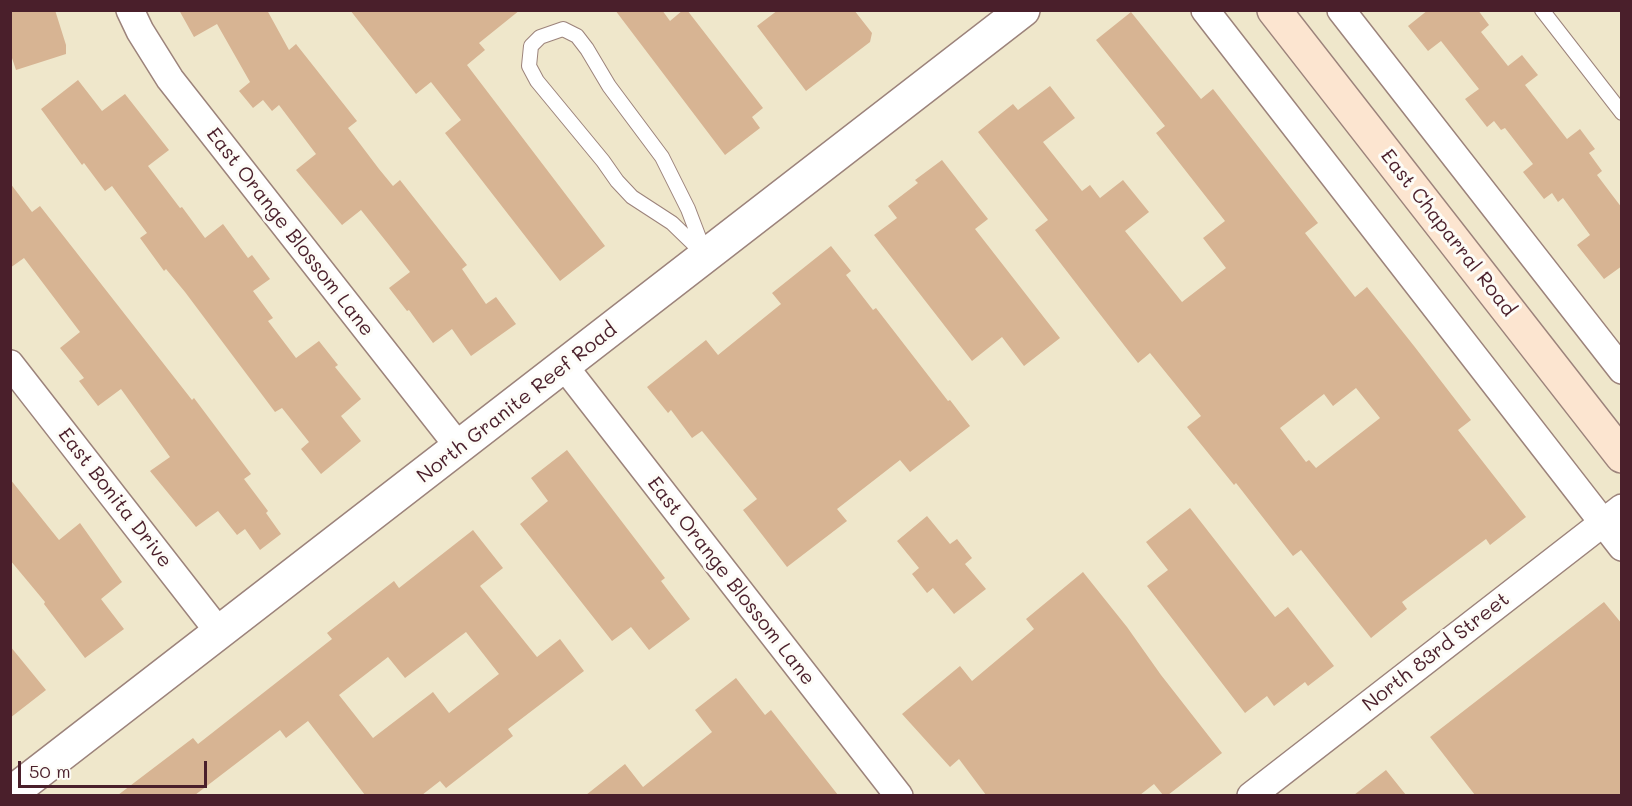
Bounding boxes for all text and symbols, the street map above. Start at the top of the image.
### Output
street label: East Orange Blossom Lane [201,123,379,341]
street label: East Chaparral Road [1375,145,1521,321]
street label: North Granite Reef Road [412,318,622,488]
street label: East Bonita Drive [53,423,177,573]
street label: East Orange Blossom Lane [642,472,820,690]
street label: North 83rd Street [1358,587,1514,717]
scale bar [21,749,210,787]
text: 50 m [29,759,71,783]

